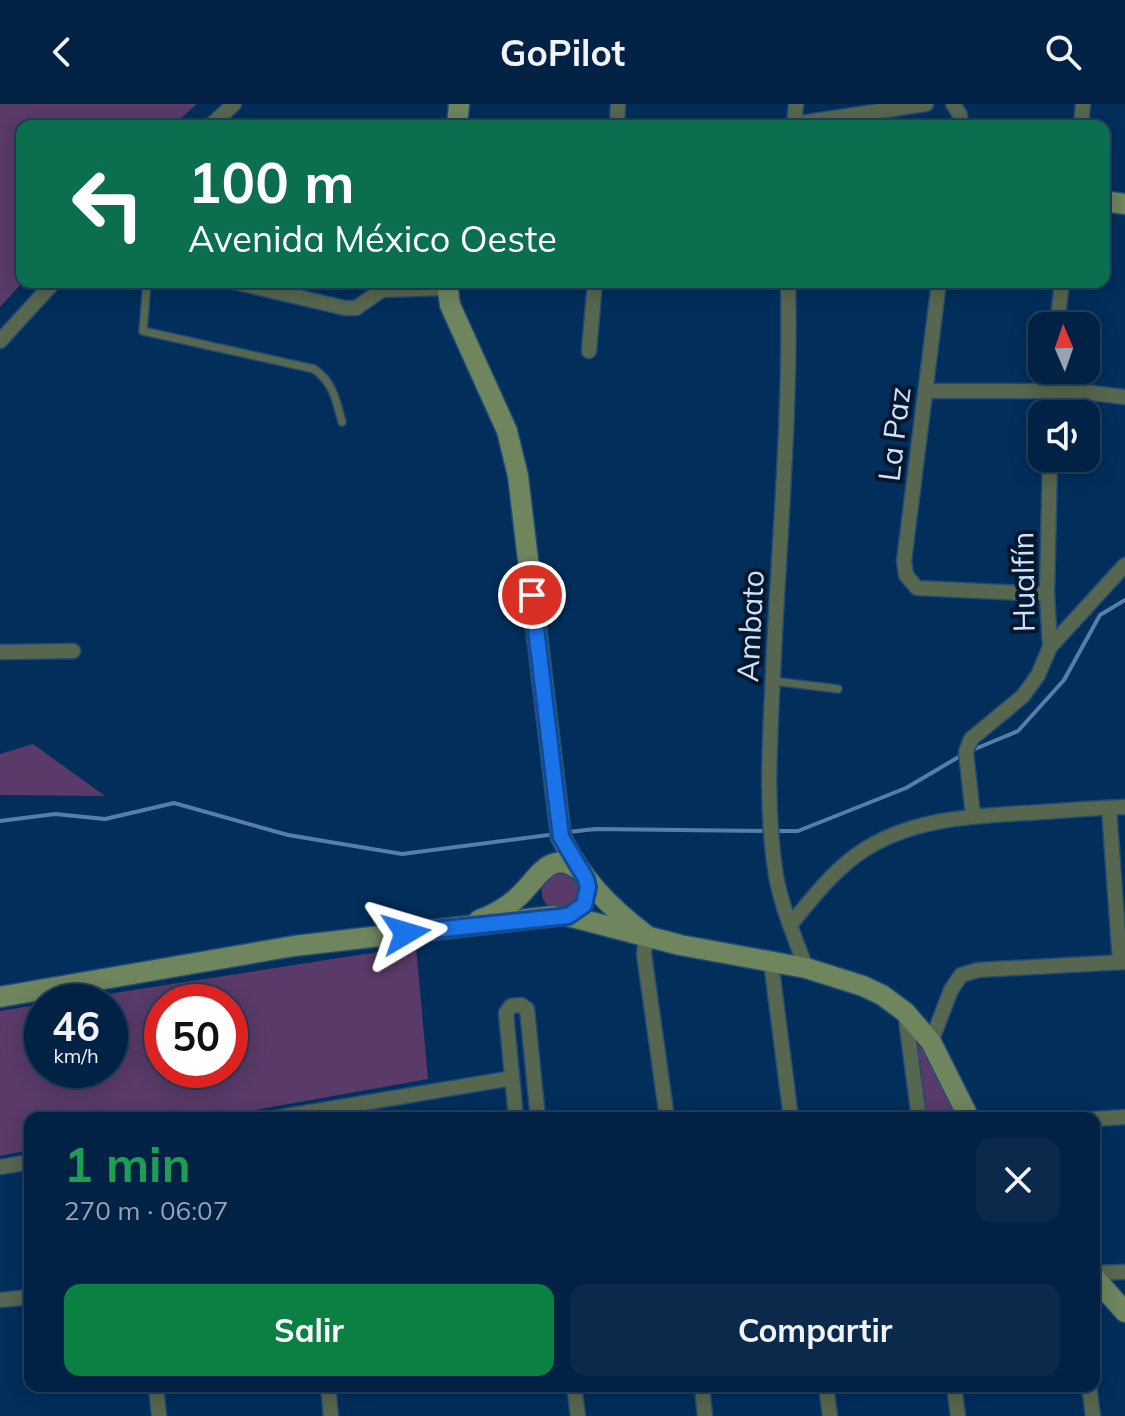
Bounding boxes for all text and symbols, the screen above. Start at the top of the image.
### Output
icon: back [40,30,84,74]
text: GoPilot [500,30,625,75]
icon: search [1041,30,1085,74]
text: 100 m [188,147,355,217]
icon: left [56,152,160,256]
text: Avenida México Oeste [188,216,557,261]
north arrow [1028,312,1100,384]
map controls [1028,312,1100,472]
street label: La Paz [869,385,919,483]
button: sound [1028,400,1100,472]
street label: Hualfín [1003,532,1043,632]
pin [498,561,566,629]
street label: Ambato [728,569,772,683]
icon: arrive [510,573,554,617]
position arrow [364,891,448,975]
speed limit sign: 50 [144,984,248,1088]
text: 46 [52,1001,100,1051]
text: km/h [53,1043,99,1068]
text: 1 min [64,1134,191,1194]
button: close [976,1138,1060,1222]
text: 270 m · 06:07 [64,1194,228,1227]
button: Salir [64,1284,554,1376]
button: Compartir [570,1284,1060,1376]

